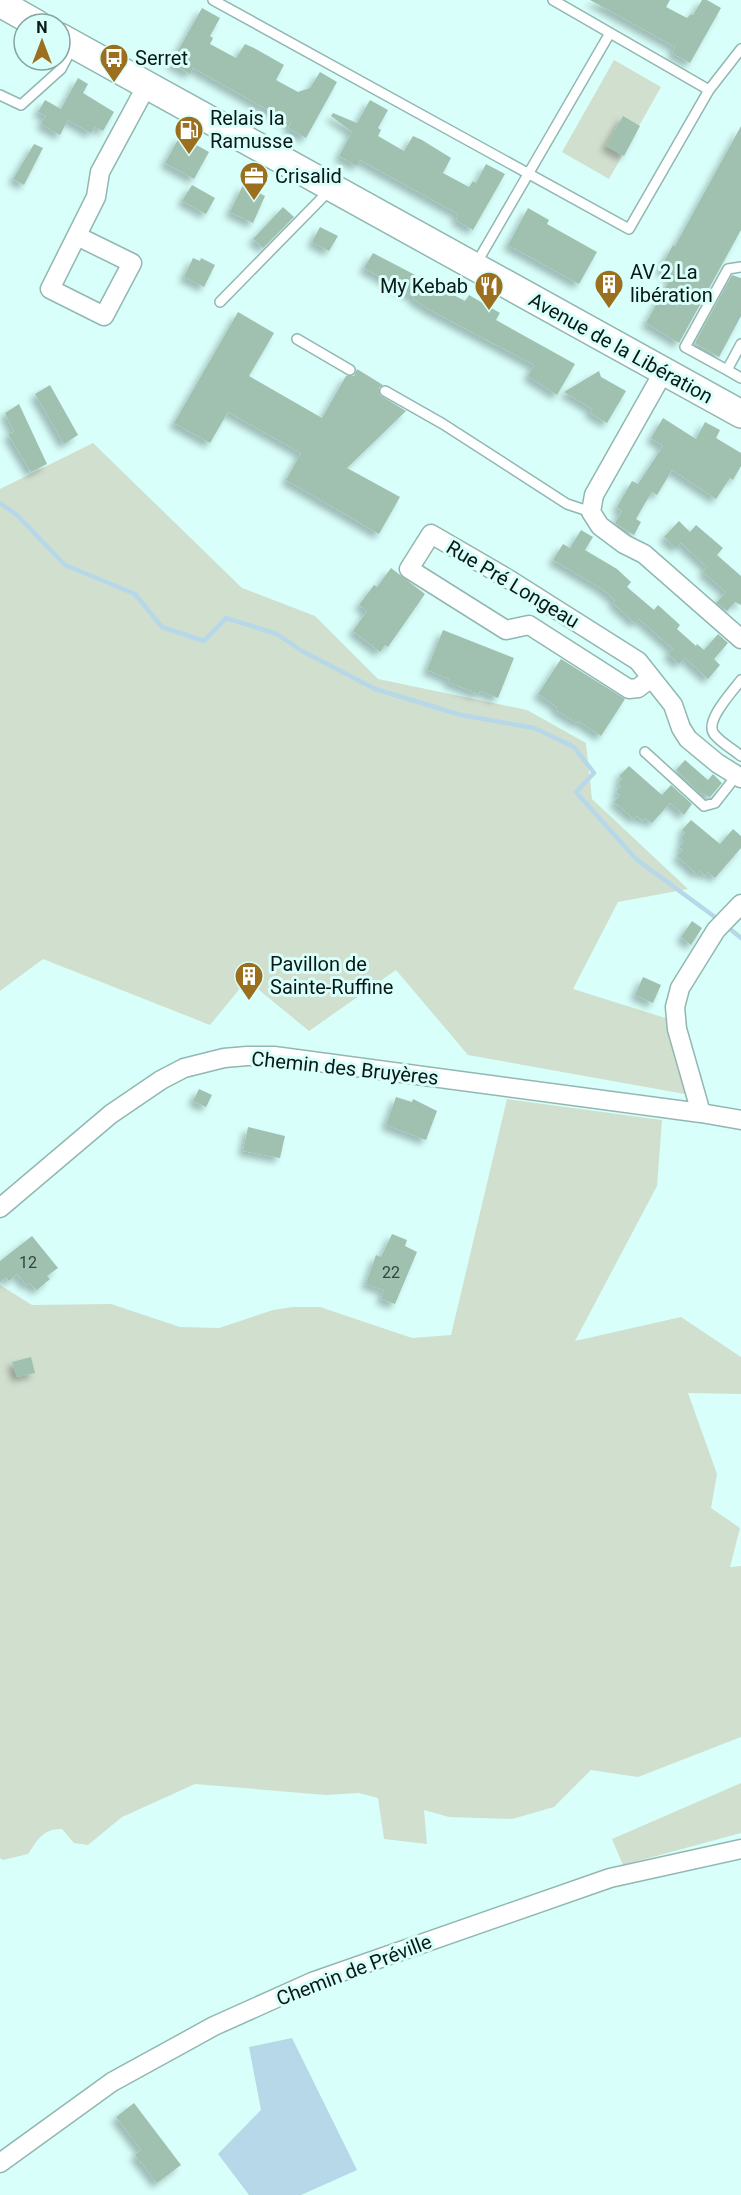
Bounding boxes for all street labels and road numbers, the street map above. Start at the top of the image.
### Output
street label: Avenue de la Libération [525,287,717,409]
street label: Rue Pré Longeau [442,535,584,633]
street label: Chemin des Bruyères [250,1046,440,1090]
street label: Chemin de Préville [273,1929,435,2011]

